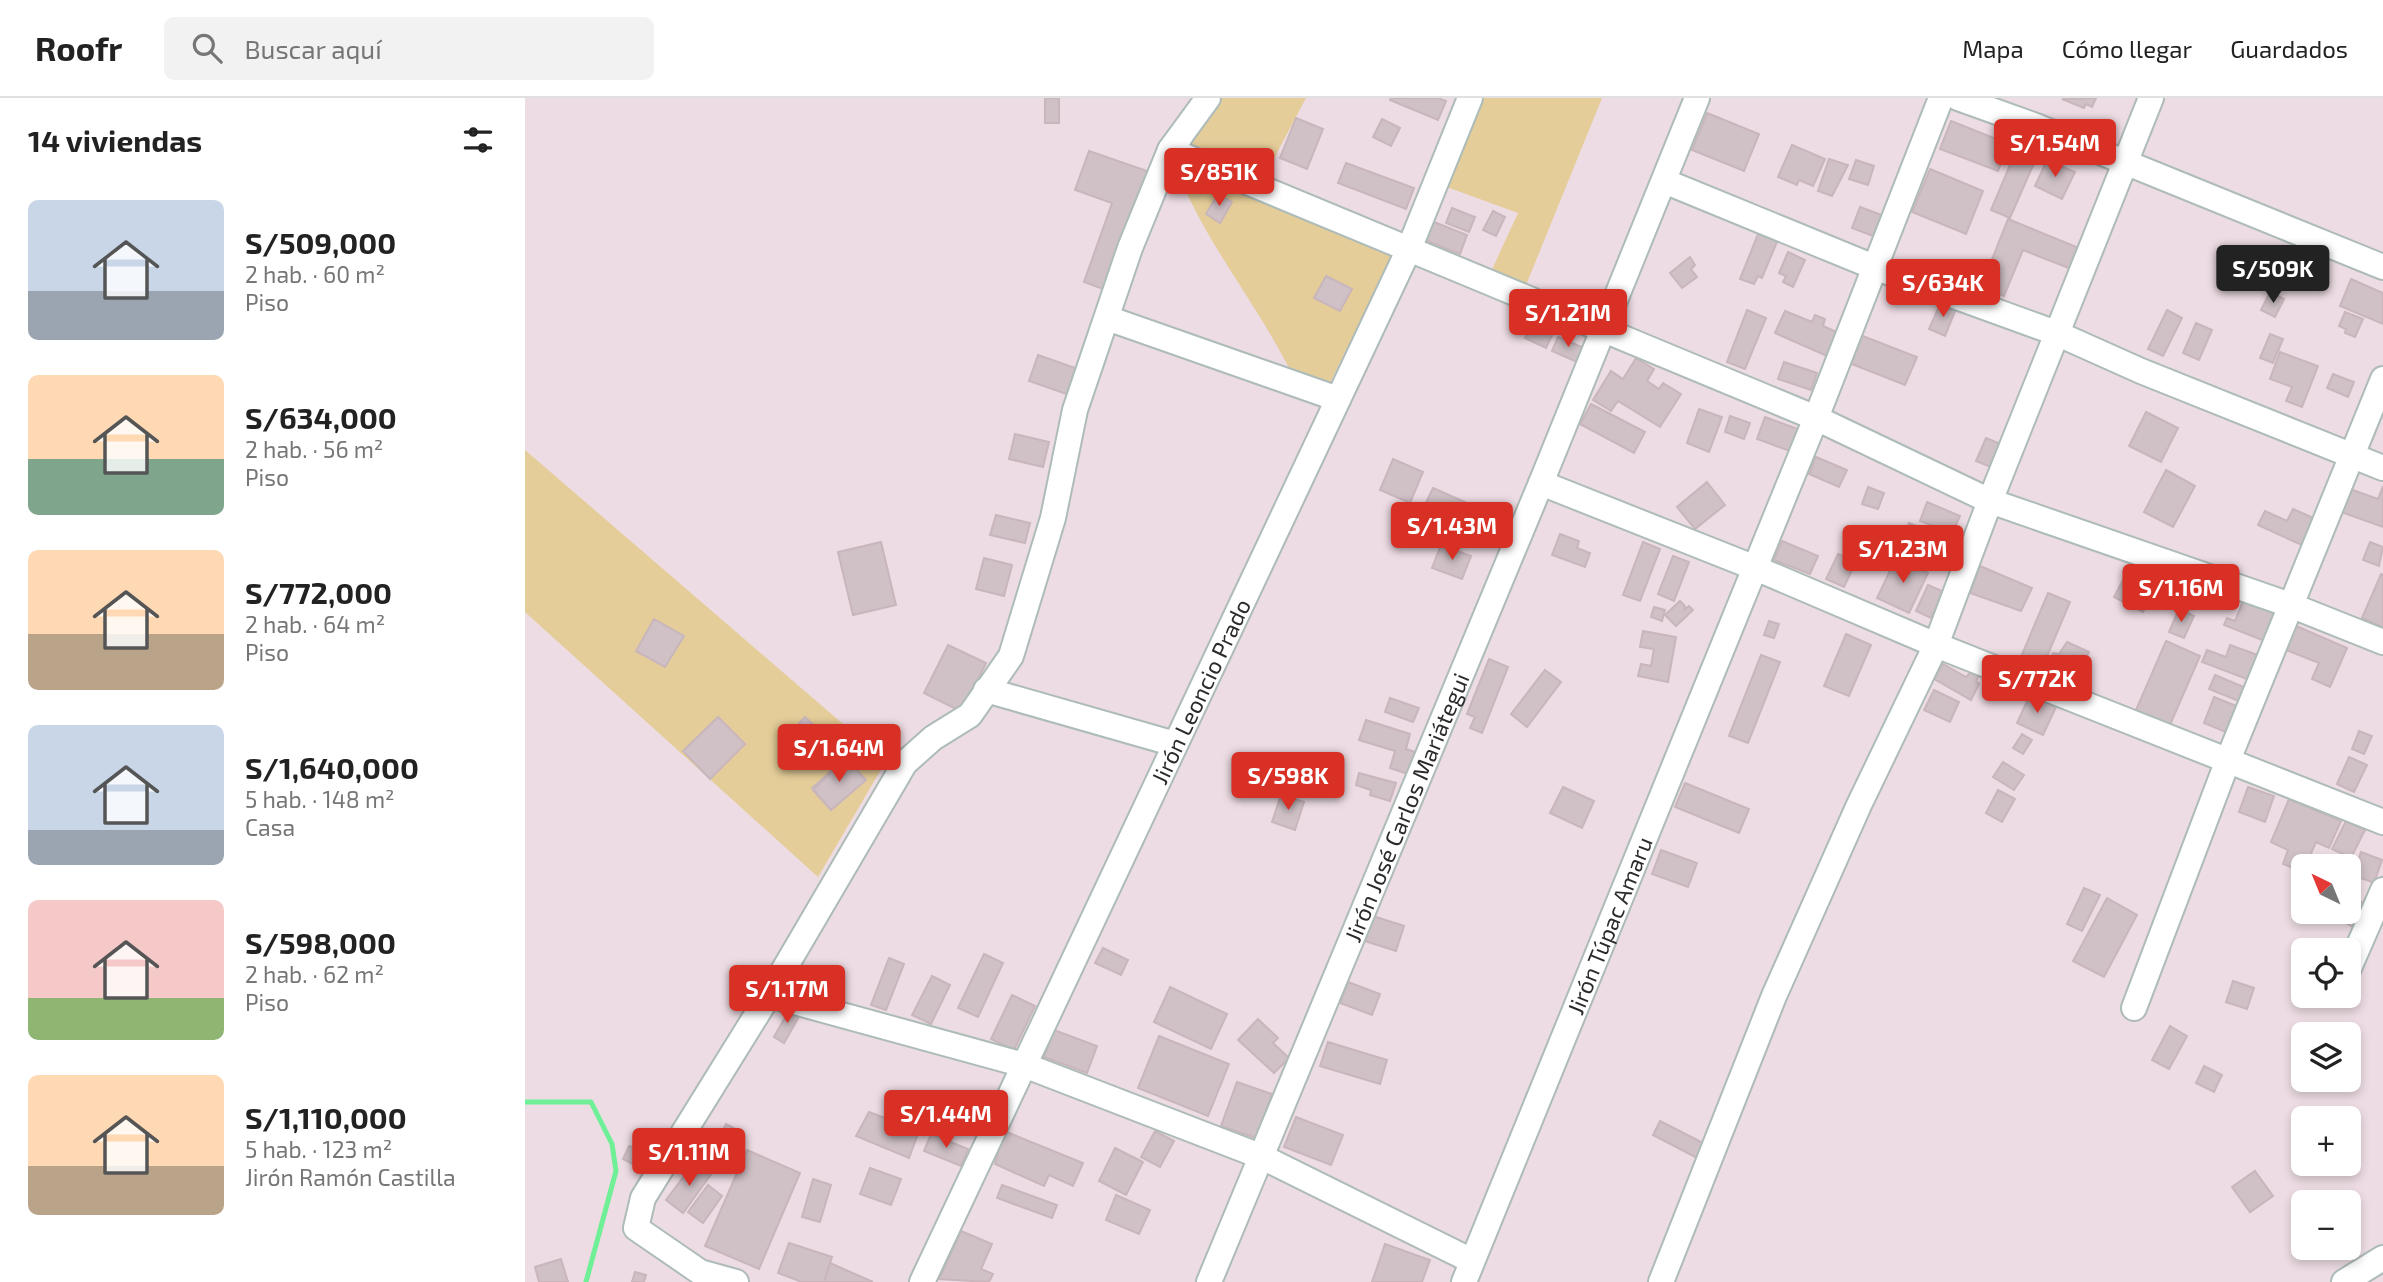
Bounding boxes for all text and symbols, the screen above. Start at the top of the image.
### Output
search box [164,17,654,80]
text: Roofr [35,28,122,68]
icon: search [188,29,226,67]
text: Buscar aquí [244,33,382,64]
text: Mapa [1962,34,2024,63]
text: Cómo llegar [2062,34,2192,63]
text: Guardados [2230,34,2348,63]
pin: S/1.54M [1990,120,2120,179]
icon: filters [459,121,497,159]
text: 14 viviendas [28,122,202,158]
text: S/1.54M [2010,128,2100,156]
pin: S/851K [1162,148,1276,208]
text: S/851K [1180,157,1258,185]
text: S/509,000 [245,224,396,260]
icon: home [84,228,168,312]
pin: S/509K [2216,246,2330,305]
text: S/509K [2232,254,2314,282]
text: 2 hab. · 60 m² [245,260,385,288]
pin: S/634K [1886,260,2000,319]
text: S/634K [1902,268,1984,296]
text: Piso [245,288,289,316]
pin: S/1.21M [1503,289,1633,349]
text: S/1.21M [1525,298,1611,326]
text: S/634,000 [245,399,397,435]
icon: home [84,403,168,487]
text: 2 hab. · 56 m² [245,435,383,463]
text: Piso [245,463,289,491]
pin: S/1.43M [1387,503,1517,562]
text: S/1.43M [1407,511,1497,539]
pin: S/1.23M [1838,526,1968,585]
text: S/1.23M [1859,534,1947,562]
pin: S/1.16M [2116,564,2246,624]
text: S/1.16M [2138,573,2224,601]
text: S/772,000 [245,574,392,610]
icon: home [84,578,168,662]
street label: Jirón Leoncio Prado [1145,594,1256,788]
text: 2 hab. · 64 m² [245,610,385,638]
text: Piso [245,638,289,666]
pin: S/772K [1980,656,2094,715]
text: S/772K [1998,664,2076,692]
street label: Jirón José Carlos Mariátegui [1338,669,1475,946]
pin: S/1.64M [774,724,904,784]
text: S/1.64M [794,733,884,761]
text: S/1,640,000 [245,749,419,785]
pin: S/598K [1231,752,1345,812]
icon: home [84,753,168,837]
text: S/598K [1247,761,1329,789]
text: 5 hab. · 148 m² [245,785,395,813]
text: Casa [245,813,295,841]
street label: Jirón Túpac Amaru [1561,833,1658,1018]
north arrow [2291,854,2361,924]
map controls [2291,854,2361,1260]
text: S/598,000 [245,924,396,960]
icon: home [84,928,168,1012]
button: locate [2291,938,2361,1008]
text: 2 hab. · 62 m² [245,960,384,988]
pin: S/1.17M [722,965,852,1025]
text: S/1.17M [745,974,829,1002]
text: Piso [245,988,289,1016]
button: layers [2291,1022,2361,1092]
pin: S/1.44M [881,1090,1011,1150]
text: S/1,110,000 [245,1099,407,1135]
text: S/1.44M [900,1099,992,1127]
icon: home [84,1103,168,1187]
button: + [2291,1106,2361,1176]
pin: S/1.11M [624,1128,754,1188]
text: 5 hab. · 123 m² [245,1135,392,1163]
text: S/1.11M [648,1137,730,1165]
text: Jirón Ramón Castilla [245,1163,456,1191]
button: − [2291,1190,2361,1260]

